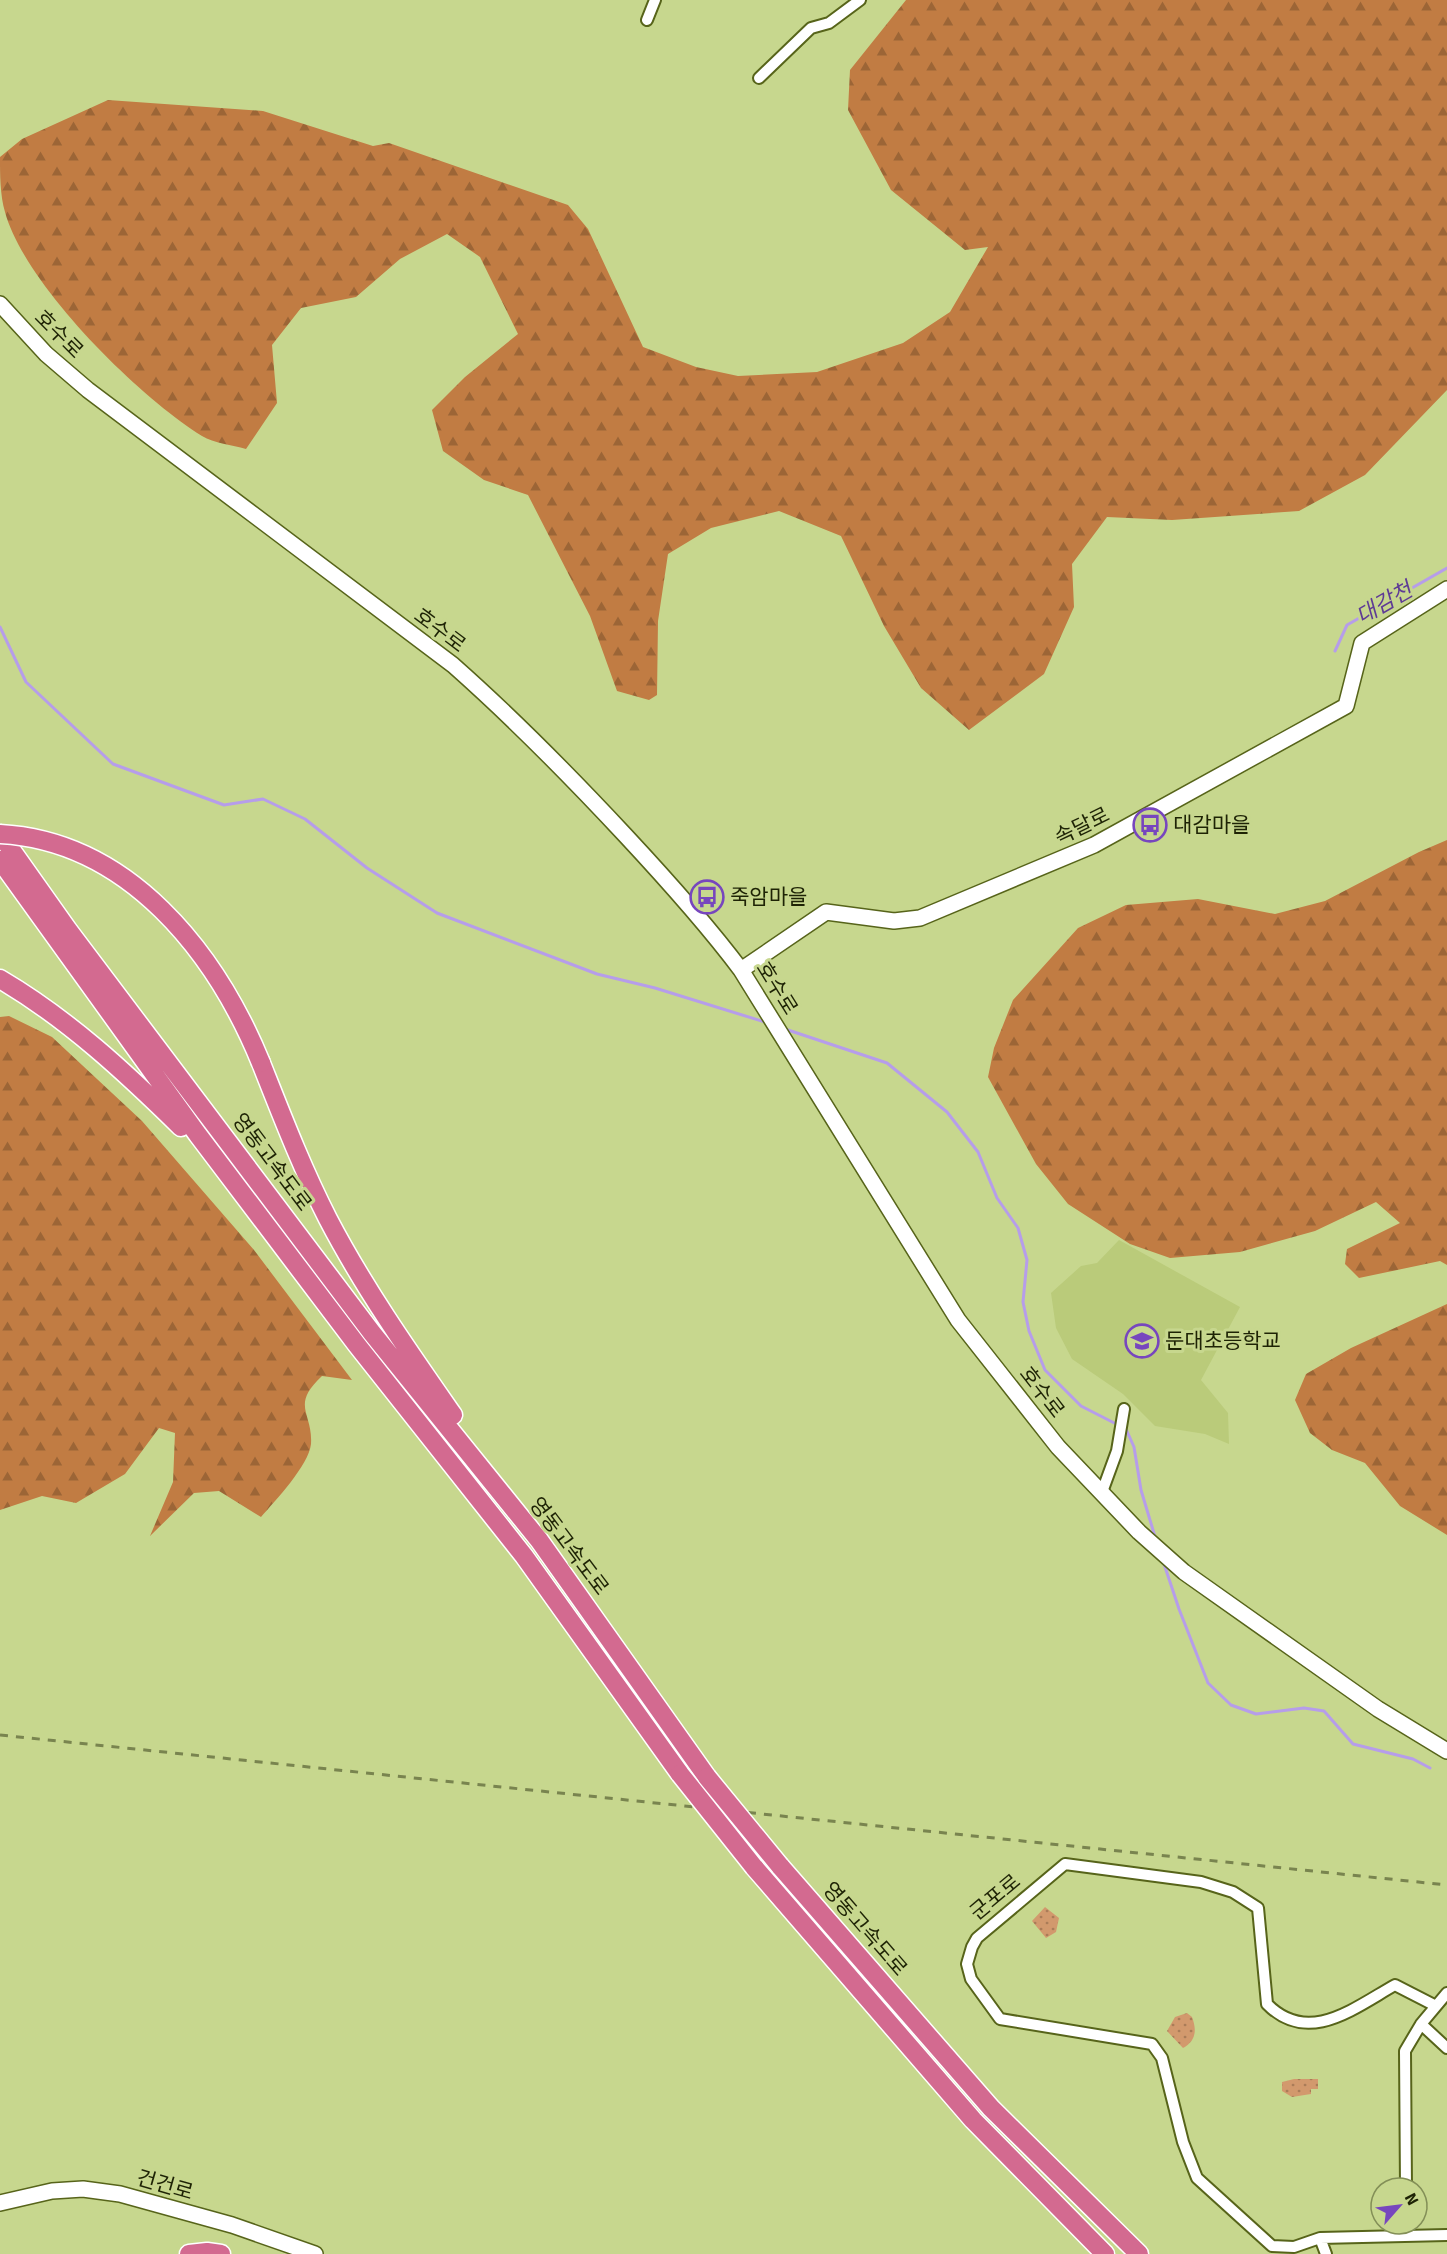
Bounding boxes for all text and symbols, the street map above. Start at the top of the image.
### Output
street label: 호수로 [29,304,89,364]
water label: 대감천 [1351,575,1419,630]
street label: 호수로 [409,602,471,658]
street label: 속달로 [1050,802,1114,850]
bus stop icon: 대감마을 [1132,807,1168,843]
place label: 대감마을 [1173,812,1250,838]
bus stop icon: 죽암마을 [689,879,725,915]
place label: 죽암마을 [730,884,807,910]
street label: 호수로 [751,957,803,1019]
street label: 영동고속도로 [227,1108,317,1216]
school or university icon: 둔대초등학교 [1124,1323,1160,1359]
place label: 둔대초등학교 [1165,1328,1281,1354]
street label: 호수로 [1014,1361,1070,1423]
street label: 영동고속도로 [524,1492,614,1600]
street label: 군포로 [964,1868,1026,1926]
street label: 영동고속도로 [817,1877,913,1981]
street label: 건건로 [134,2165,196,2205]
north arrow [1369,2176,1429,2236]
text: N [1400,2190,1423,2209]

